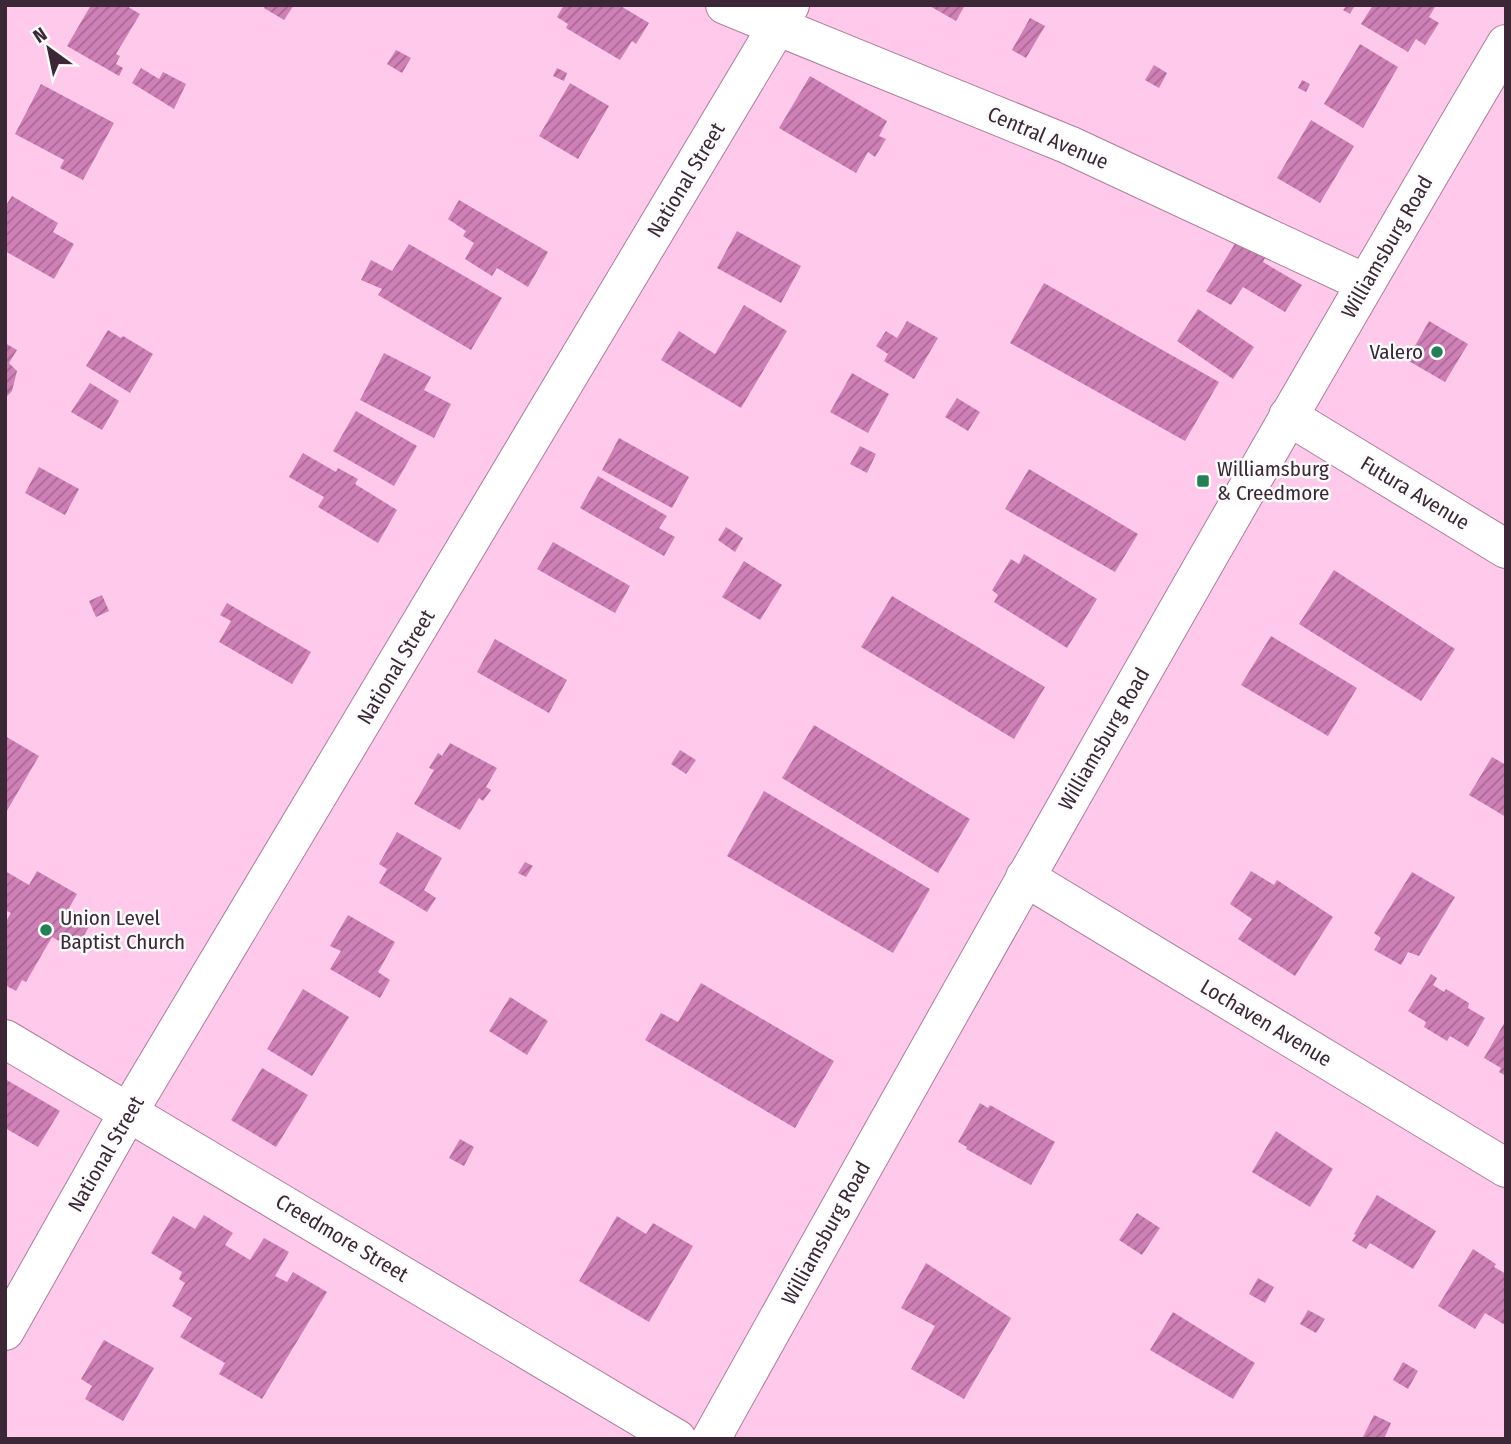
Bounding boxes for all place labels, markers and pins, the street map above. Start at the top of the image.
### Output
place label: Valero [1369,339,1423,365]
marker: Valero [1429,344,1445,360]
place label: Williamsburg & Creedmore [1217,456,1329,506]
marker: Williamsburg & Creedmore [1195,473,1211,489]
place label: Union Level Baptist Church [60,905,185,955]
marker: Union Level Baptist Church [38,922,54,938]

